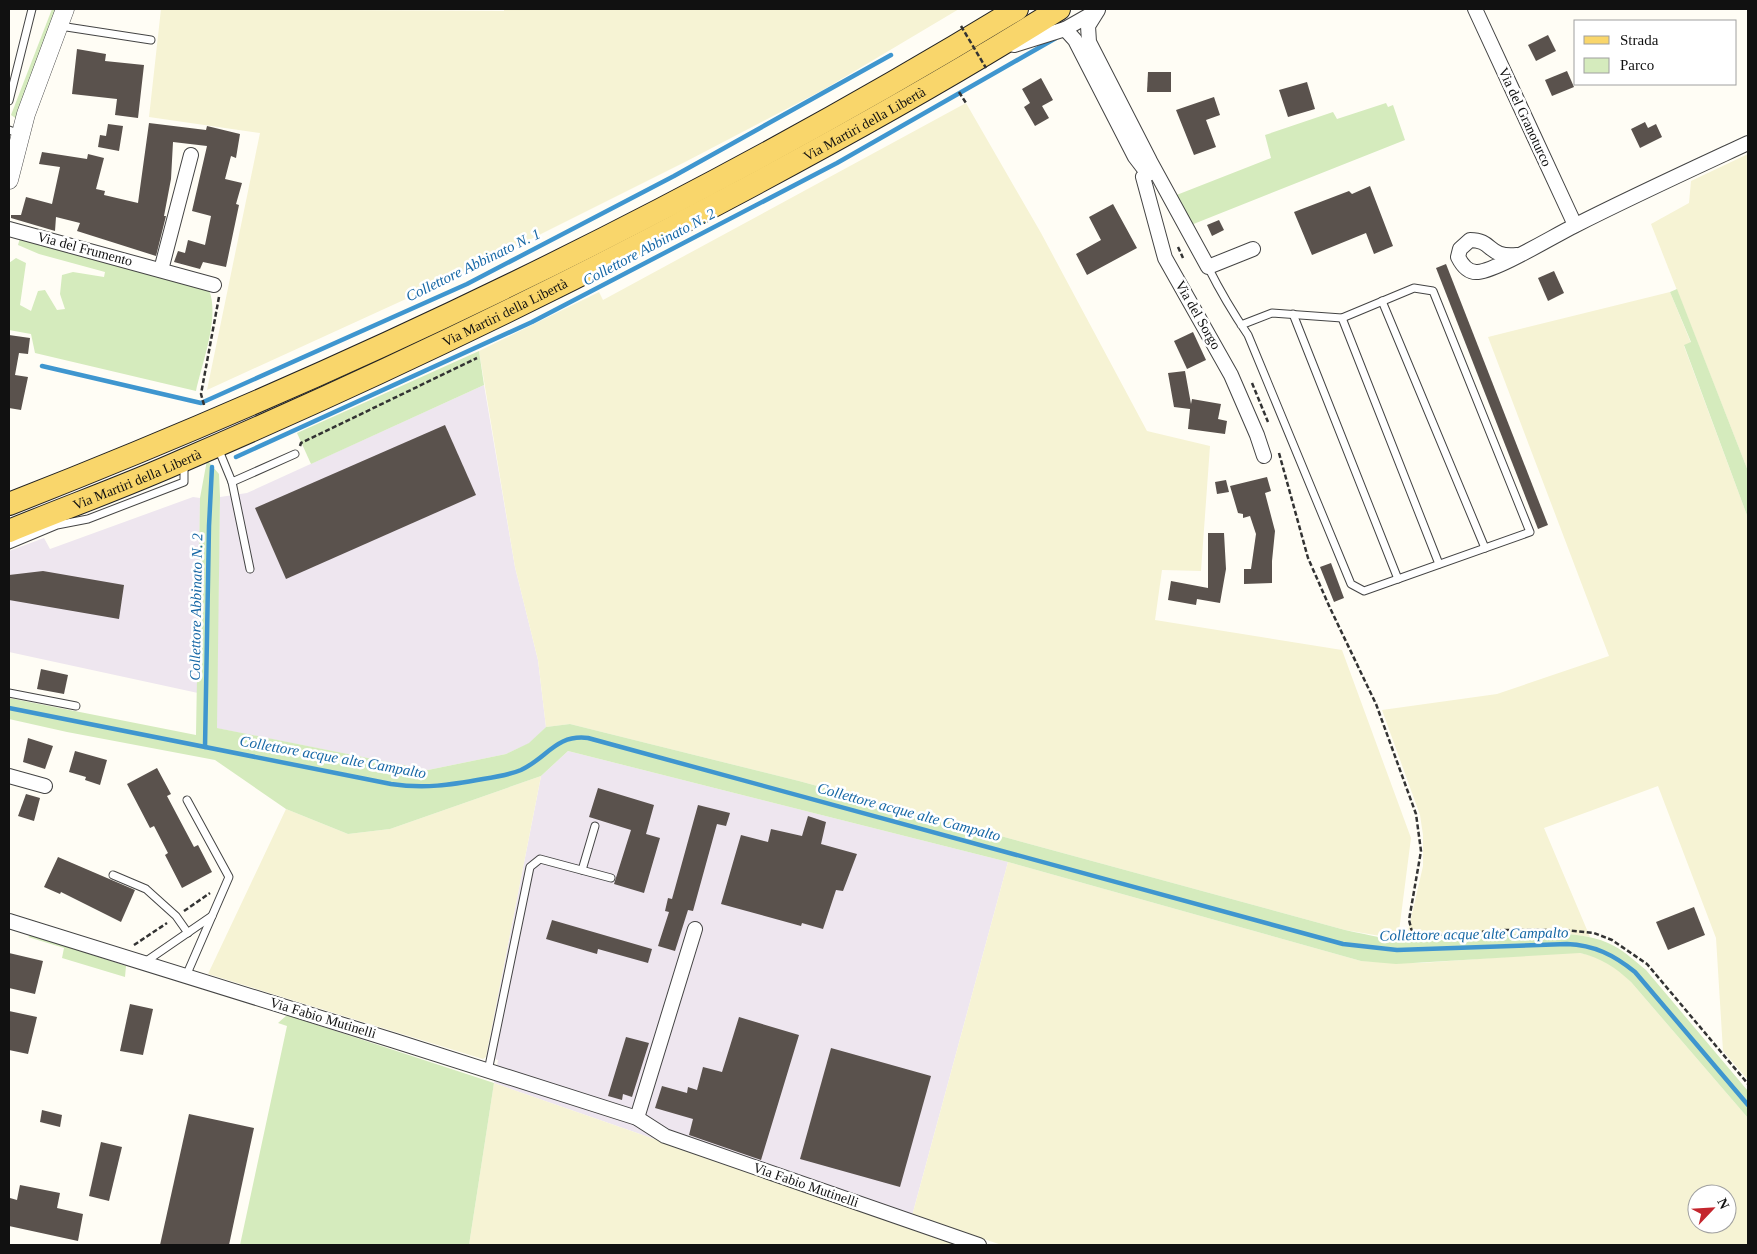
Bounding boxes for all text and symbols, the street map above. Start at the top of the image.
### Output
legend [1574,20,1737,85]
text: Strada [1620,32,1659,48]
text: Parco [1620,57,1654,73]
street label: Via del Granoturco [1496,65,1554,169]
street label: Via Martiri della Libertà [801,83,929,164]
water label: Collettore Abbinato N. 2 [580,205,718,289]
water label: Collettore Abbinato N. 1 [403,225,543,305]
street label: Via del Frumento [36,229,134,269]
street label: Via Martiri della Libertà [440,275,570,349]
street label: Via del Sorgo [1172,278,1224,352]
street label: Via Martiri della Libertà [71,446,204,512]
water label: Collettore Abbinato N. 2 [187,533,205,681]
water label: Collettore acque alte Campalto [239,733,428,781]
water label: Collettore acque alte Campalto [816,780,1003,844]
water label: Collettore acque alte Campalto [1379,924,1569,944]
street label: Via Fabio Mutinelli [268,995,378,1041]
street label: Via Fabio Mutinelli [751,1160,861,1210]
north arrow [1687,1184,1737,1234]
text: N [1714,1196,1732,1211]

